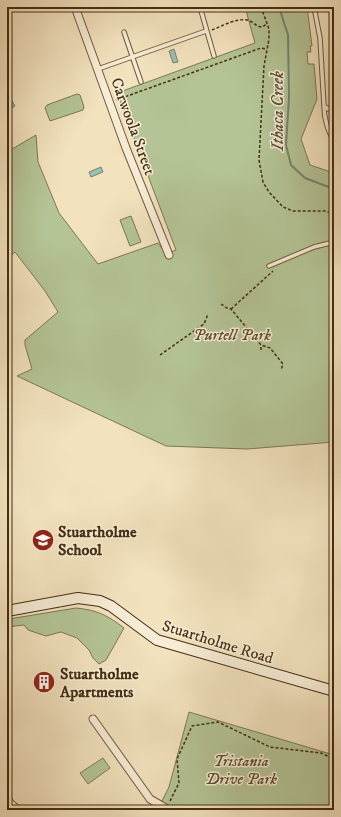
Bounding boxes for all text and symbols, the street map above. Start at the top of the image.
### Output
water label: Ithaca Creek [267,70,289,152]
street label: Carwoola Street [106,75,160,178]
park label: Purtell Park [193,325,271,345]
place label: Stuartholme School [58,522,137,560]
school or university icon: Stuartholme School [30,527,56,553]
street label: Stuartholme Road [160,616,276,668]
place label: Stuartholme Apartments [59,664,139,702]
building icon: Stuartholme Apartments [31,669,57,695]
park label: Tristania Drive Park [205,751,277,789]

